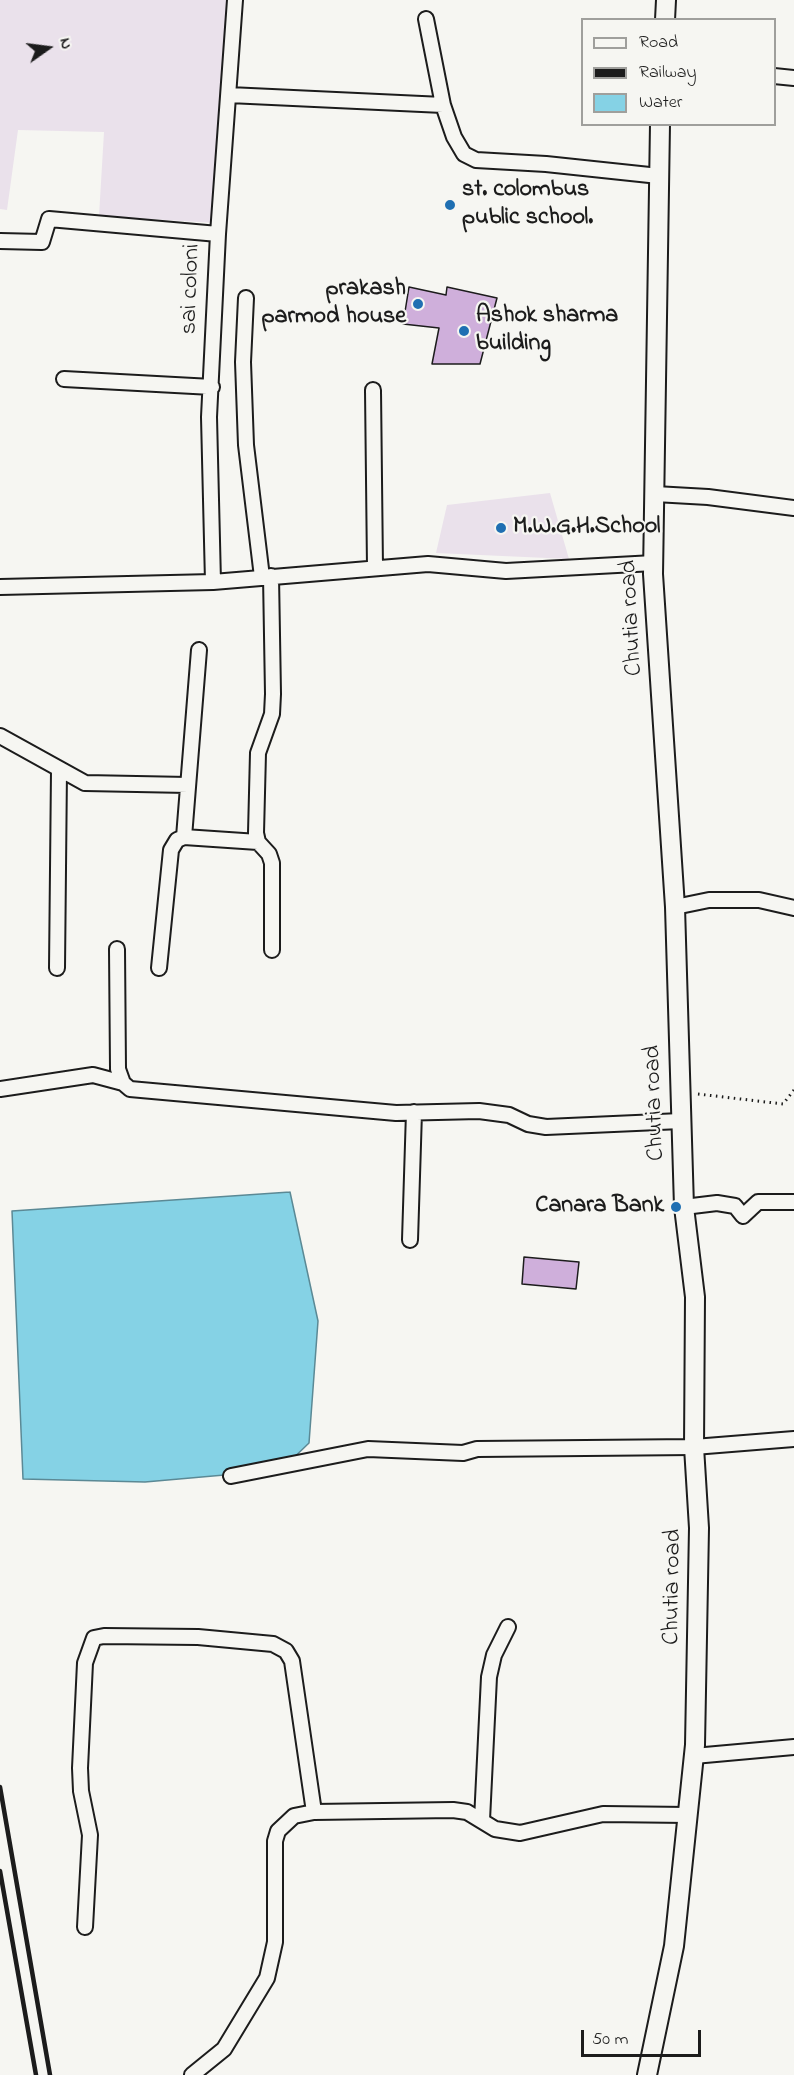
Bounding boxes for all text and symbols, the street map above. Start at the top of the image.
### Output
north arrow [18,18,78,78]
legend [581,18,776,126]
text: Road [639,30,678,56]
text: N [53,35,78,52]
text: Railway [639,60,696,86]
text: Water [639,90,682,116]
place label: st. colombus public school. [462,177,593,233]
marker: st. colombus public school. [443,198,457,212]
street label: sai coloni [176,243,208,335]
place label: prakash parmod house [261,276,406,332]
marker: prakash parmod house [411,297,425,311]
place label: Ashok sharma building [476,303,618,359]
marker: Ashok sharma building [457,324,471,338]
place label: M.W.G.H.School [513,514,660,542]
marker: M.W.G.H.School [494,521,508,535]
street label: Chutia road [616,559,650,677]
street label: Chutia road [640,1045,672,1161]
place label: Canara Bank [535,1193,664,1221]
marker: Canara Bank [669,1200,683,1214]
street label: Chutia road [659,1529,689,1645]
scale bar [584,2018,704,2056]
text: 50 m [592,2027,629,2053]

